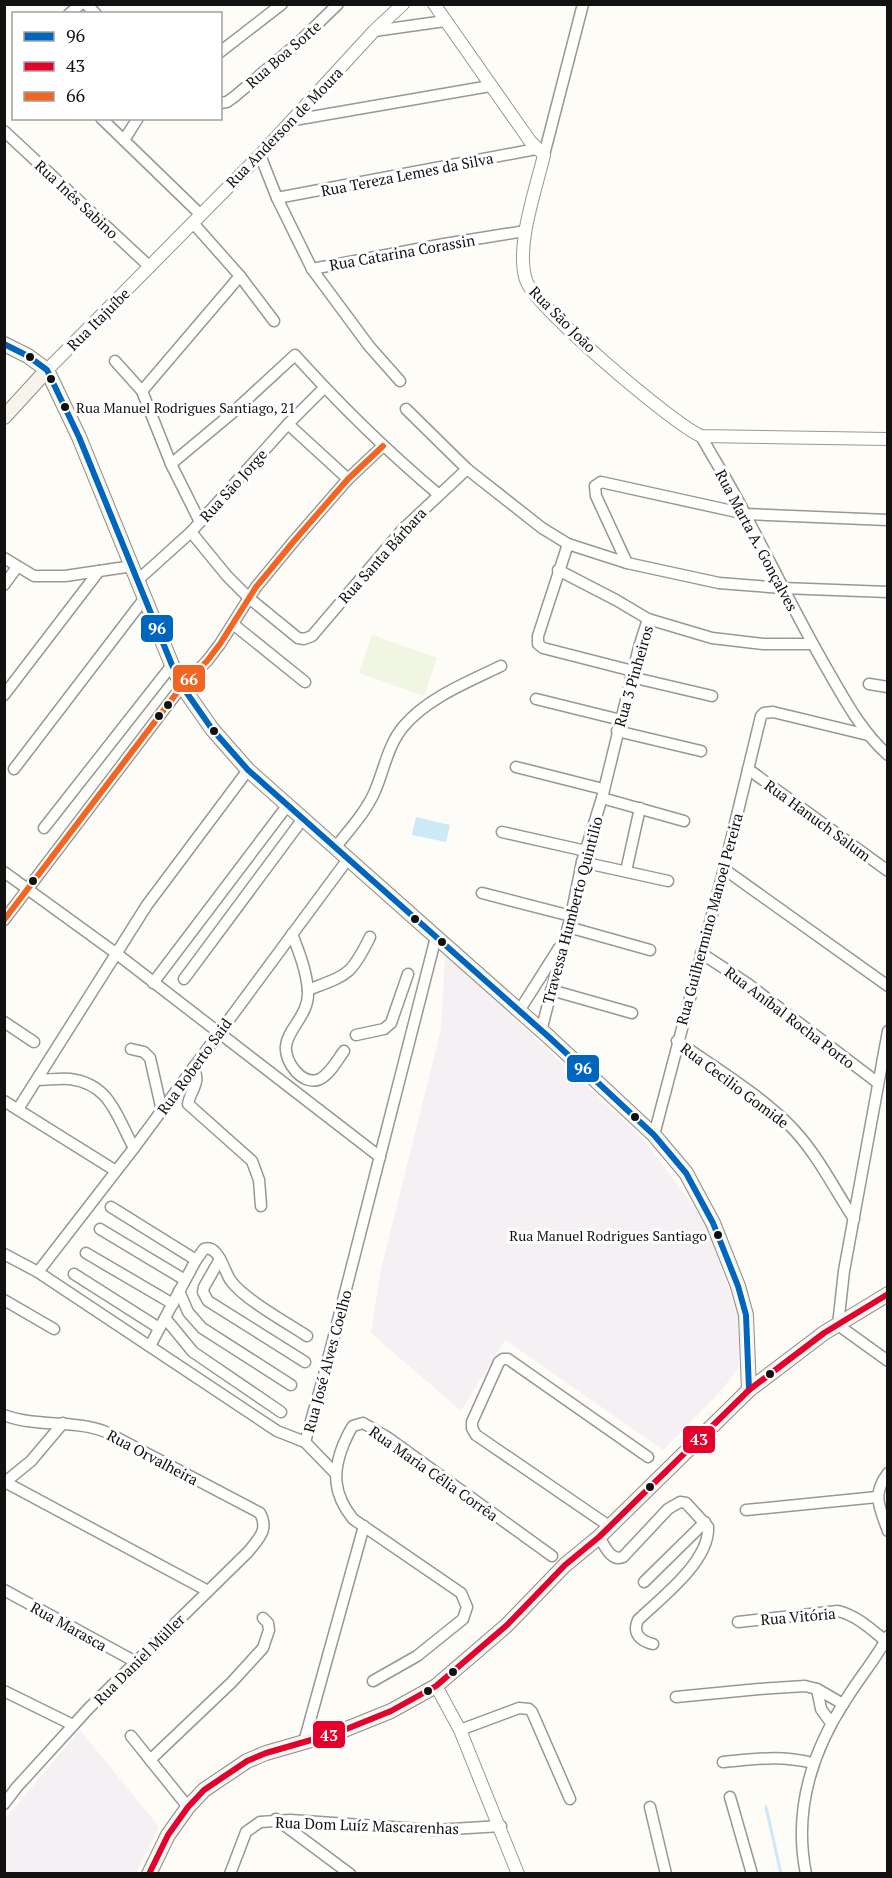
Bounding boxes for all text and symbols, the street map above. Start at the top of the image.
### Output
legend [12,12,222,120]
street label: Rua Boa Sorte [241,16,325,92]
text: 96 [66,23,86,47]
text: 43 [66,53,85,77]
street label: Rua Anderson de Moura [221,62,347,191]
text: 66 [66,83,86,107]
street label: Rua Tereza Lemes da Silva [319,147,495,201]
street label: Rua Inês Sabino [31,155,123,243]
street label: Rua Catarina Corassin [328,229,476,275]
street label: Rua São João [525,281,601,357]
street label: Rua Itajuíbe [62,283,134,355]
unlabelled marker [24,351,36,363]
unlabelled marker [45,373,57,385]
place label: Rua Manuel Rodrigues Santiago, 21 [76,398,296,417]
marker: Rua Manuel Rodrigues Santiago, 21 [59,401,71,413]
street label: Rua São Jorge [195,444,271,526]
street label: Rua Marta A. Gonçalves [711,466,803,614]
street label: Rua Santa Bárbara [334,503,431,607]
line badge: 96 [140,614,174,643]
text: 96 [148,617,166,639]
street label: Rua 3 Pinheiros [609,623,657,729]
line badge: 66 [172,664,206,693]
text: 66 [180,668,198,690]
unlabelled marker [162,699,174,711]
unlabelled marker [153,710,165,722]
unlabelled marker [208,725,220,737]
street label: Rua Hanuch Salum [761,775,875,865]
street label: Rua Guilhermino Manoel Pereira [671,811,747,1027]
street label: Travessa Humberto Quintilio [537,814,607,1006]
unlabelled marker [27,875,39,887]
unlabelled marker [409,913,421,925]
unlabelled marker [436,936,448,948]
street label: Rua Aníbal Rocha Porto [721,962,859,1072]
street label: Rua Roberto Said [152,1014,236,1118]
street label: Rua Cecilio Gomide [677,1038,793,1132]
line badge: 96 [566,1054,600,1083]
text: 96 [574,1057,592,1079]
unlabelled marker [629,1111,641,1123]
place label: Rua Manuel Rodrigues Santiago [509,1226,707,1245]
marker: Rua Manuel Rodrigues Santiago [712,1229,724,1241]
street label: Rua José Alves Coelho [298,1288,356,1434]
unlabelled marker [764,1368,776,1380]
street label: Rua Maria Célia Corrêa [366,1421,503,1525]
street label: Rua Orvalheira [104,1425,202,1490]
line badge: 43 [682,1425,716,1454]
text: 43 [690,1428,708,1450]
unlabelled marker [644,1481,656,1493]
street label: Rua Marasca [27,1597,111,1655]
street label: Rua Vitória [760,1603,837,1629]
street label: Rua Daniel Müller [89,1609,189,1709]
unlabelled marker [447,1666,459,1678]
unlabelled marker [422,1685,434,1697]
line badge: 43 [312,1720,346,1749]
text: 43 [320,1724,338,1746]
street label: Rua Dom Luíz Mascarenhas [275,1812,459,1838]

